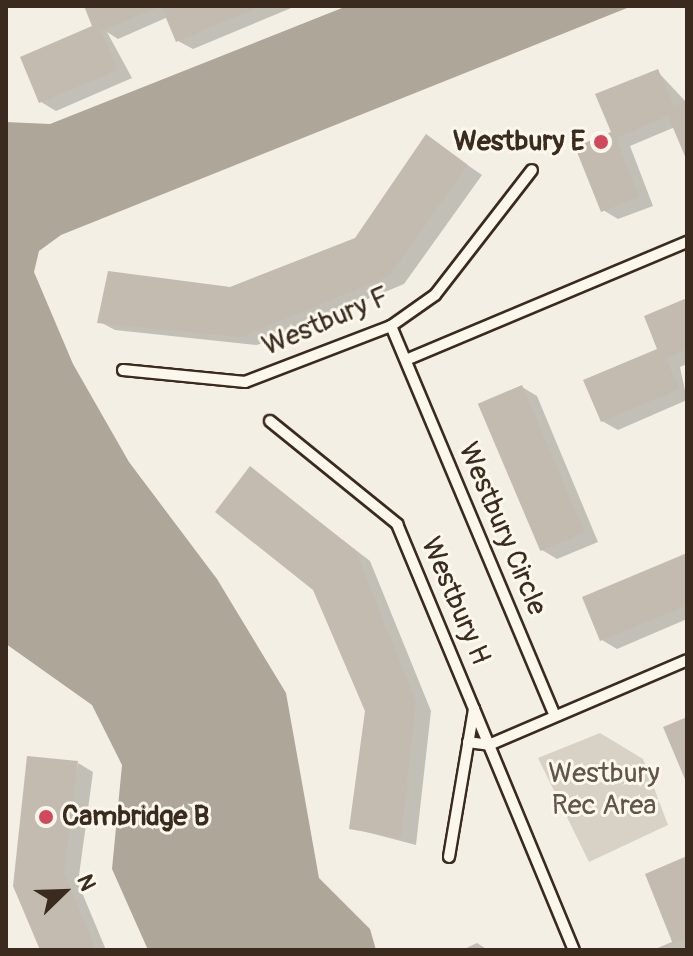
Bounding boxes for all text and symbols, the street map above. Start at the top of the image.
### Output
place label: Westbury E [453,125,585,159]
marker: Westbury E [592,133,610,151]
street label: Westbury F [258,280,394,364]
street label: Westbury Circle [451,438,553,620]
street label: Westbury H [413,532,497,670]
park label: Westbury Rec Area [548,757,660,823]
place label: Cambridge B [62,800,209,834]
marker: Cambridge B [37,808,55,826]
north arrow [24,852,104,932]
text: N [70,870,102,895]

